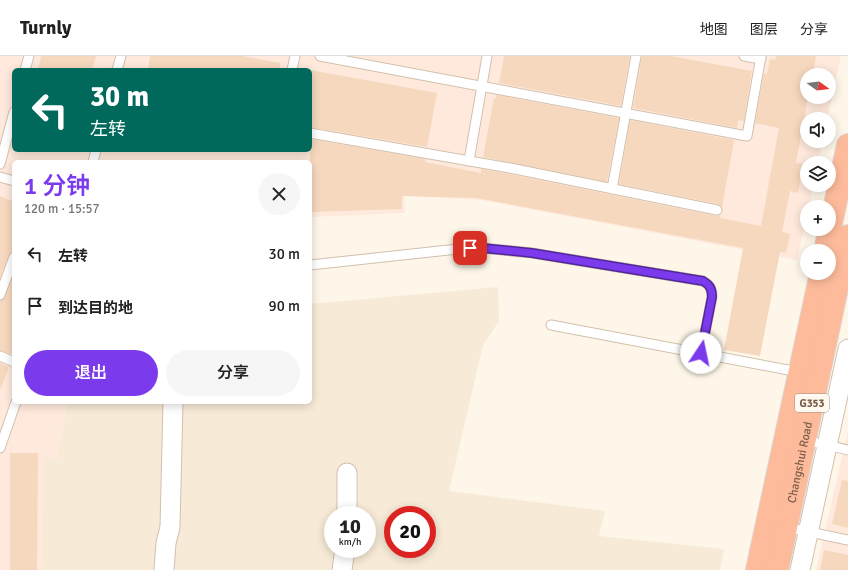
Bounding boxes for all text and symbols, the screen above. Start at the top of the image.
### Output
text: Turnly [20,16,72,40]
text: 地图 [700,21,728,38]
text: 图层 [750,21,778,38]
text: 分享 [800,21,828,38]
north arrow [800,68,836,104]
map controls [800,68,836,280]
text: 30 m [90,80,149,114]
icon: left [24,84,76,136]
button: sound [800,112,836,148]
text: 左转 [90,118,126,140]
button: layers [800,156,836,192]
text: 1 分钟 [24,171,90,201]
button: close [258,173,300,215]
button: + [800,200,836,236]
text: 120 m · 15:57 [24,201,100,217]
pin [453,231,487,265]
icon: arrive [459,237,481,259]
icon: left [24,243,46,265]
button: − [800,244,836,280]
text: 30 m [269,245,300,263]
text: 左转 [58,247,88,265]
icon: arrive [24,295,46,317]
text: 90 m [269,297,300,315]
text: 到达目的地 [58,299,133,317]
position arrow [680,332,722,374]
button: 退出 [24,350,158,396]
button: 分享 [166,350,300,396]
road number: G353 [795,394,829,412]
street label: Changshui Road [784,420,816,504]
speed limit sign: 20 [384,506,436,558]
text: 10 [339,514,361,539]
text: km/h [339,536,361,548]

